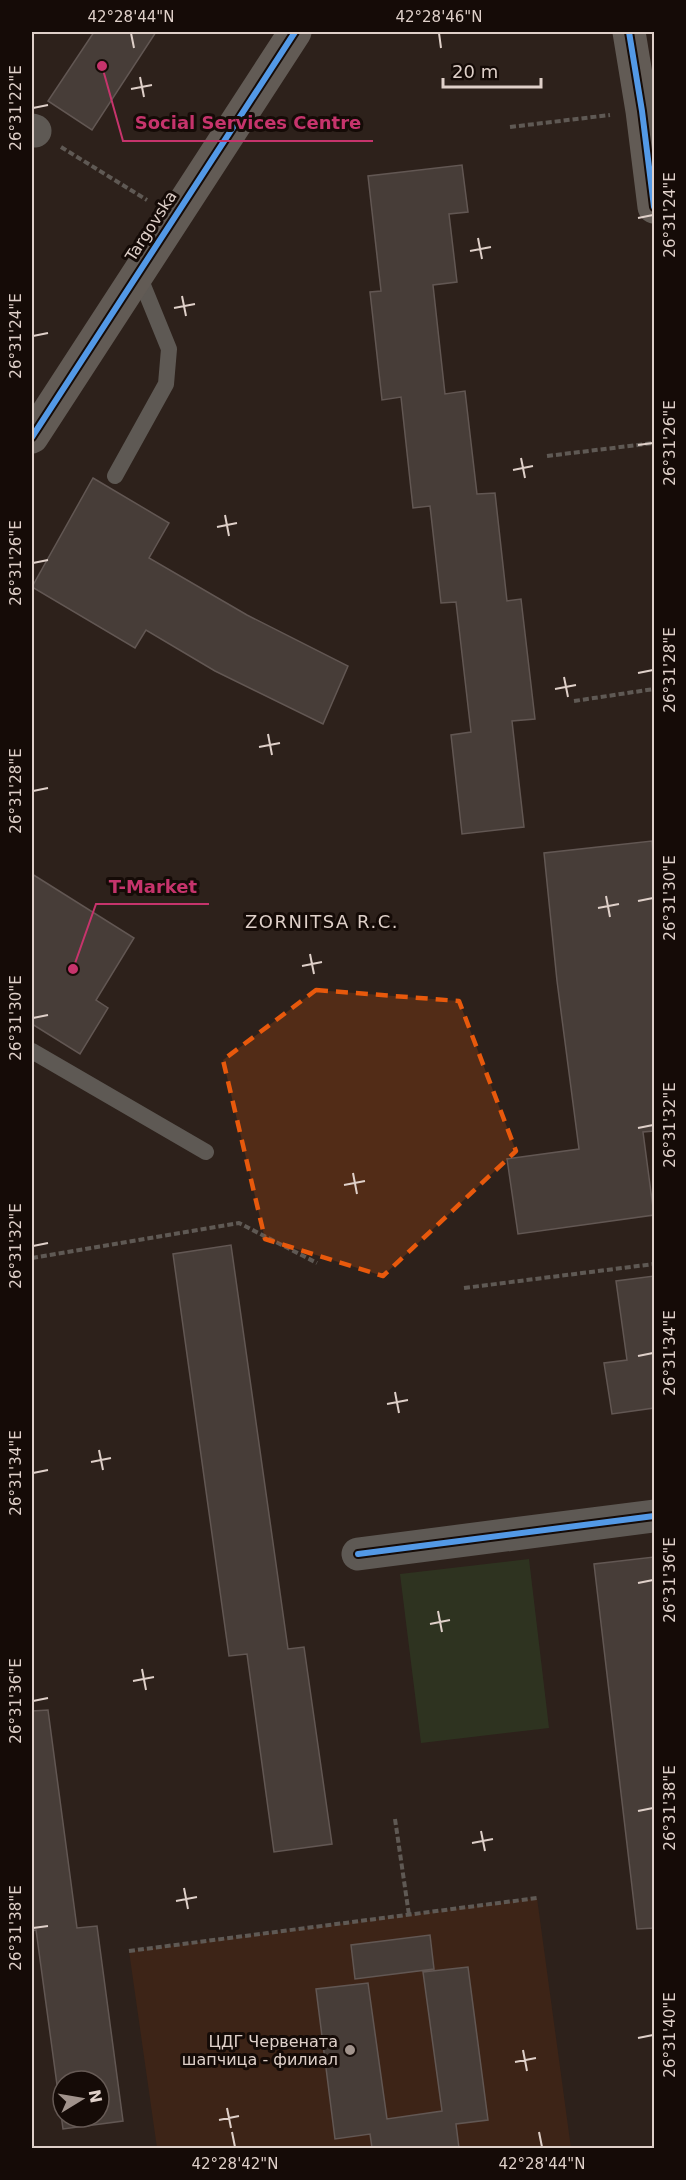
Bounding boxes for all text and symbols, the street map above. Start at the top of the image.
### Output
text: 42°28'44"N [87,8,175,26]
text: 42°28'46"N [395,8,483,26]
scale bar [443,51,540,89]
text: 20 m [452,61,498,82]
text: 26°31'22"E [7,65,25,151]
callout: Social Services Centre [123,105,373,141]
text: Social Services Centre [135,112,361,133]
text: 26°31'24"E [661,172,679,258]
street label: Targovska [121,187,181,265]
text: 26°31'24"E [7,293,25,379]
text: 26°31'26"E [661,400,679,486]
text: 26°31'26"E [7,520,25,606]
text: 26°31'28"E [661,627,679,713]
text: 26°31'28"E [7,748,25,834]
text: 26°31'30"E [661,855,679,941]
callout: T-Market [96,868,209,904]
text: T-Market [109,876,198,897]
district label: ZORNITSA R.C. [245,911,399,932]
text: 26°31'30"E [7,975,25,1061]
text: 26°31'32"E [661,1082,679,1168]
text: 26°31'32"E [7,1203,25,1289]
text: 26°31'34"E [661,1310,679,1396]
text: 26°31'34"E [7,1430,25,1516]
text: 26°31'36"E [661,1537,679,1623]
text: 26°31'36"E [7,1658,25,1744]
text: 26°31'38"E [661,1765,679,1851]
text: 26°31'38"E [7,1885,25,1971]
text: 26°31'40"E [661,1992,679,2078]
place label: ЦДГ Червената шапчица - филиал [182,2032,338,2069]
marker: ЦДГ Червената шапчица - филиал [343,2043,357,2057]
north arrow [51,2069,111,2129]
text: N [85,2088,106,2105]
text: 42°28'42"N [191,2155,279,2173]
text: 42°28'44"N [498,2155,586,2173]

